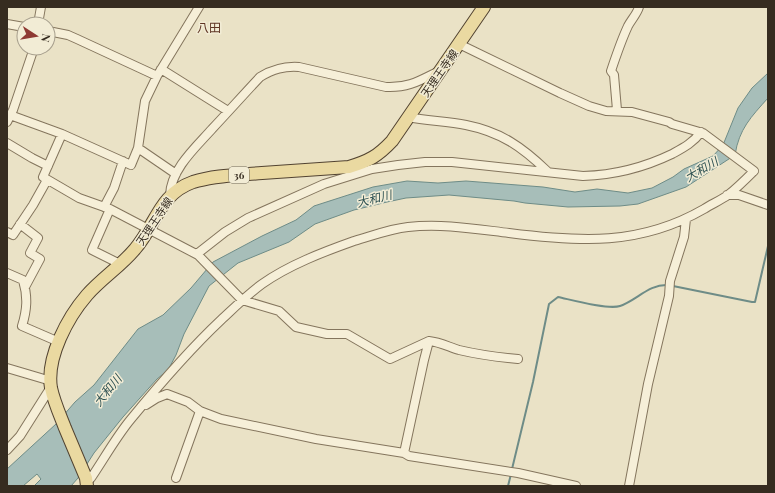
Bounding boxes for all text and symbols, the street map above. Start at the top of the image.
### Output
north arrow [16,16,56,56]
district label: 八田 [197,19,221,35]
text: N [38,33,54,44]
street label: 天理王寺線 [417,46,461,100]
water label: 大和川 [681,152,722,185]
road number: 36 [229,167,249,183]
water label: 大和川 [355,185,395,210]
street label: 天理王寺線 [132,194,176,248]
water label: 大和川 [89,369,126,409]

